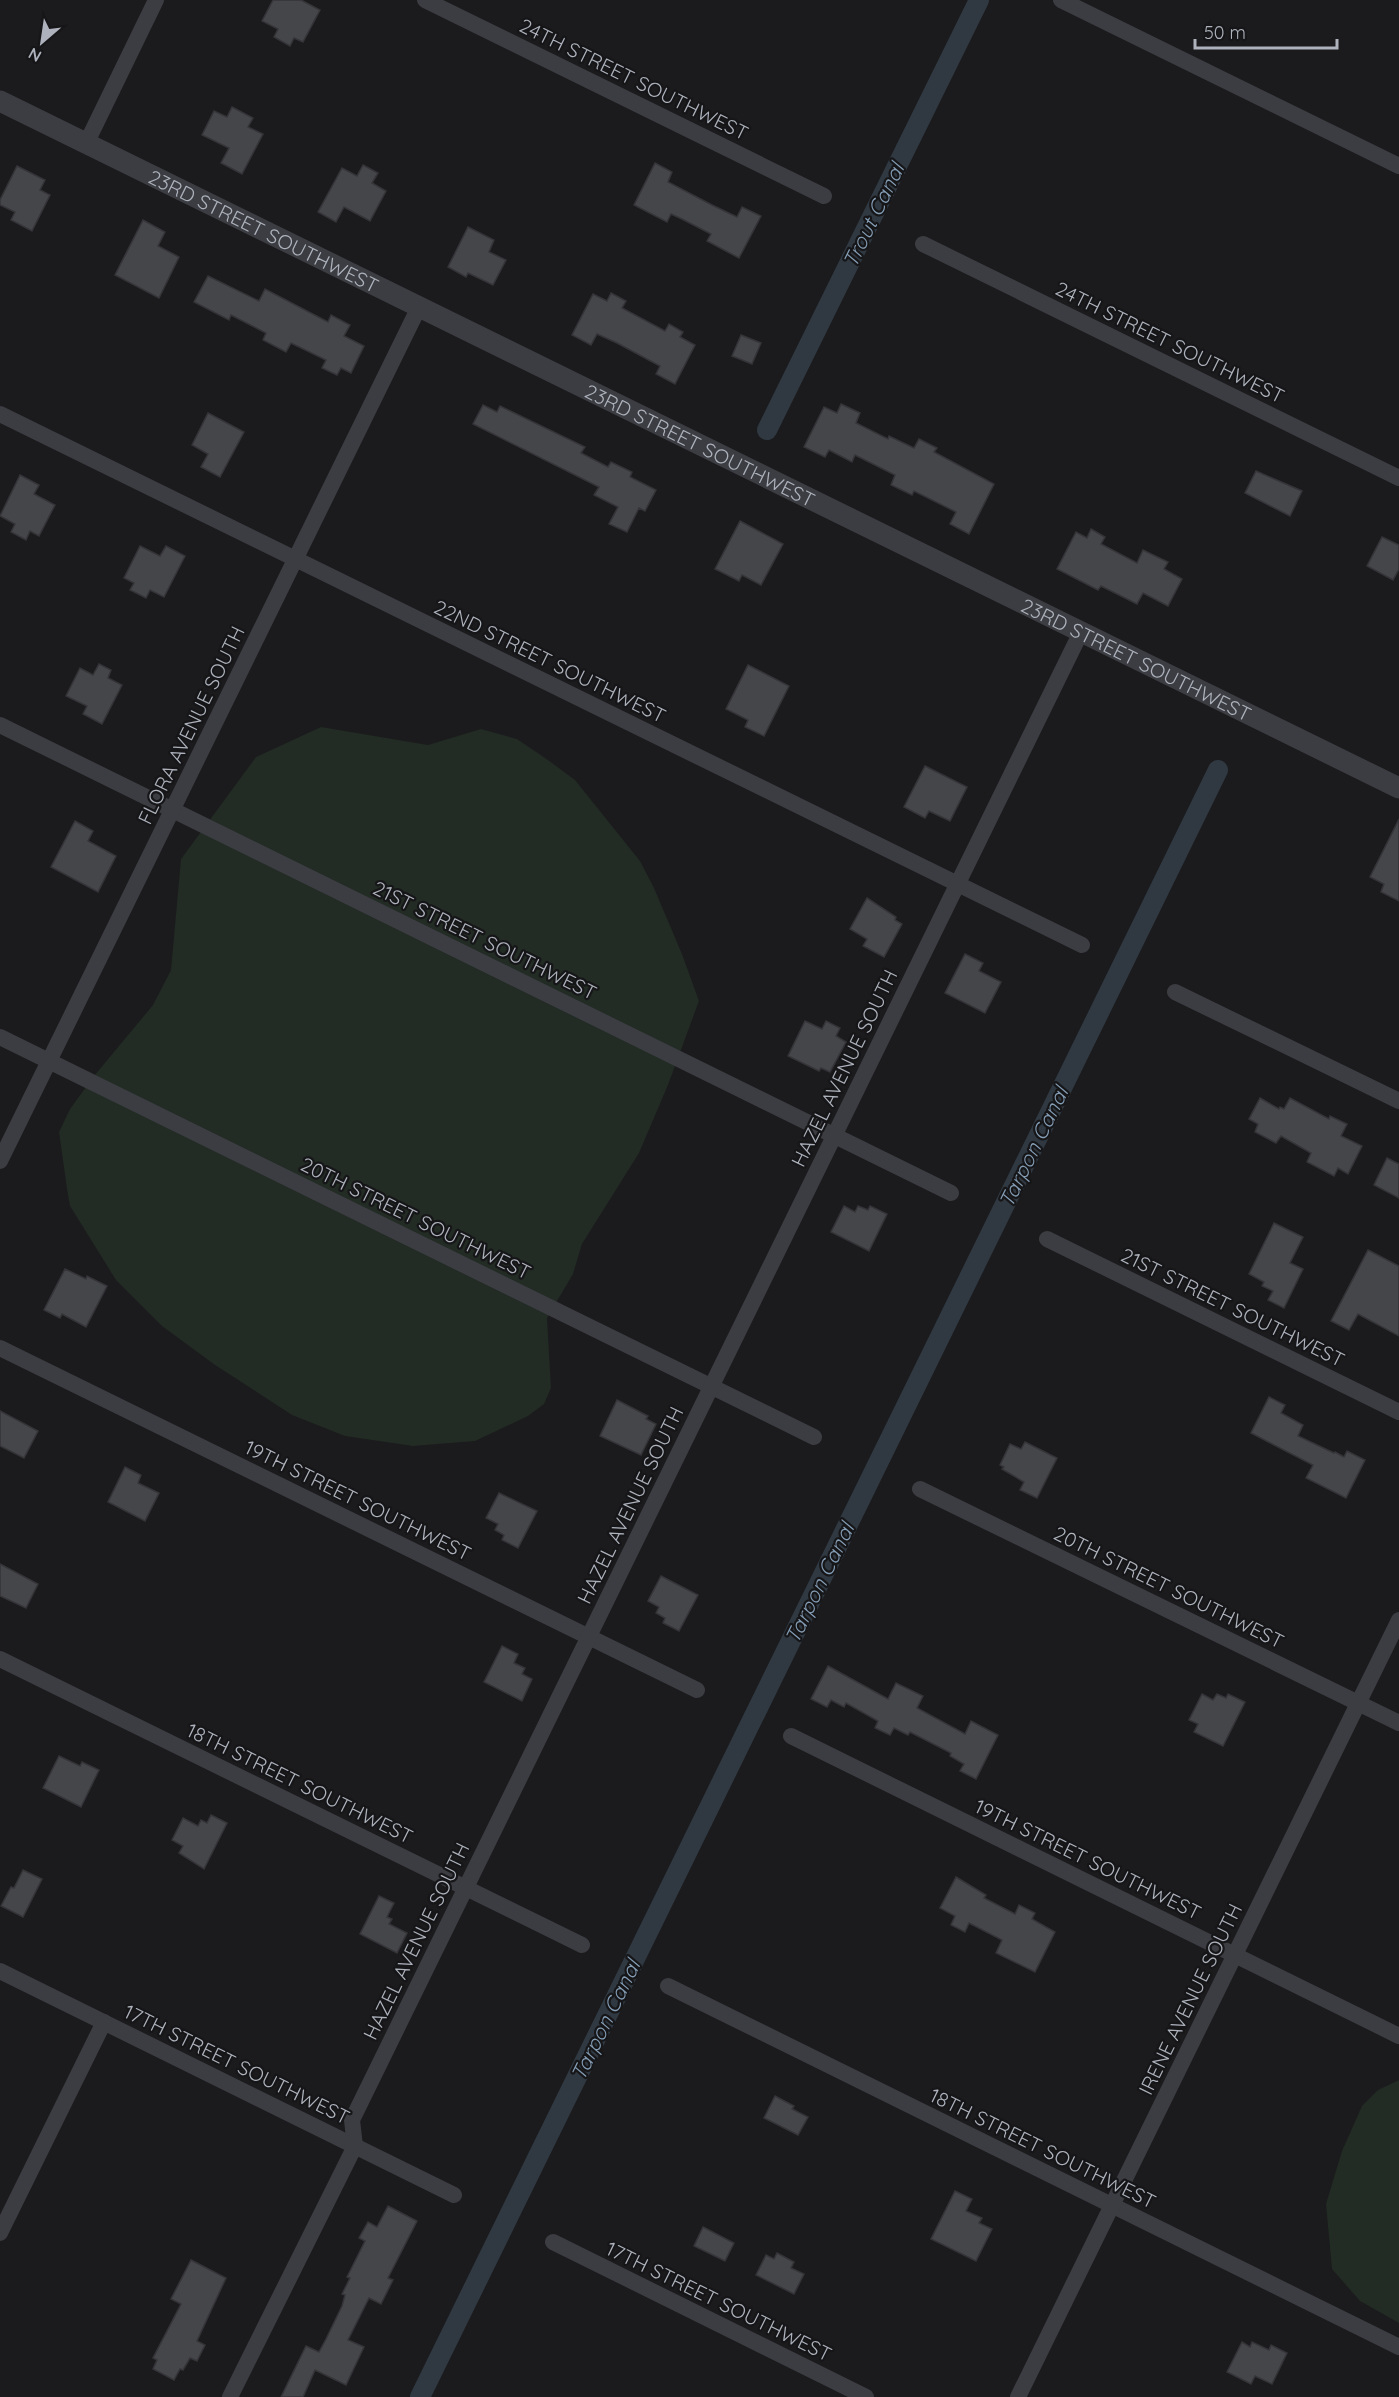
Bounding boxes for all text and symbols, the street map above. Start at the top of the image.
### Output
north arrow [12,12,72,72]
scale bar [1195,12,1338,50]
street label: 24TH STREET SOUTHWEST [515,13,753,145]
text: 50 m [1204,21,1246,44]
text: N [25,44,45,67]
water label: Trout Canal [837,157,910,271]
street label: 23RD STREET SOUTHWEST [145,164,383,298]
street label: 24TH STREET SOUTHWEST [1051,276,1289,408]
street label: 23RD STREET SOUTHWEST [581,378,819,512]
street label: 23RD STREET SOUTHWEST [1017,592,1256,726]
street label: 22ND STREET SOUTHWEST [430,594,670,728]
street label: FLORA AVENUE SOUTH [132,622,250,828]
street label: 21ST STREET SOUTHWEST [369,875,601,1005]
street label: HAZEL AVENUE SOUTH [785,965,903,1171]
water label: Tarpon Canal [993,1081,1074,1211]
street label: 20TH STREET SOUTHWEST [297,1151,535,1285]
street label: 21ST STREET SOUTHWEST [1117,1242,1349,1372]
street label: HAZEL AVENUE SOUTH [571,1402,689,1608]
street label: 19TH STREET SOUTHWEST [241,1434,475,1566]
water label: Tarpon Canal [779,1517,860,1647]
street label: 20TH STREET SOUTHWEST [1050,1520,1288,1654]
street label: 18TH STREET SOUTHWEST [183,1717,417,1849]
street label: 19TH STREET SOUTHWEST [971,1793,1205,1925]
street label: HAZEL AVENUE SOUTH [357,1838,475,2044]
street label: IRENE AVENUE SOUTH [1133,1899,1247,2099]
water label: Tarpon Canal [565,1954,646,2084]
street label: 17TH STREET SOUTHWEST [120,1998,354,2130]
street label: 18TH STREET SOUTHWEST [926,2082,1160,2214]
street label: 17TH STREET SOUTHWEST [602,2235,836,2367]

